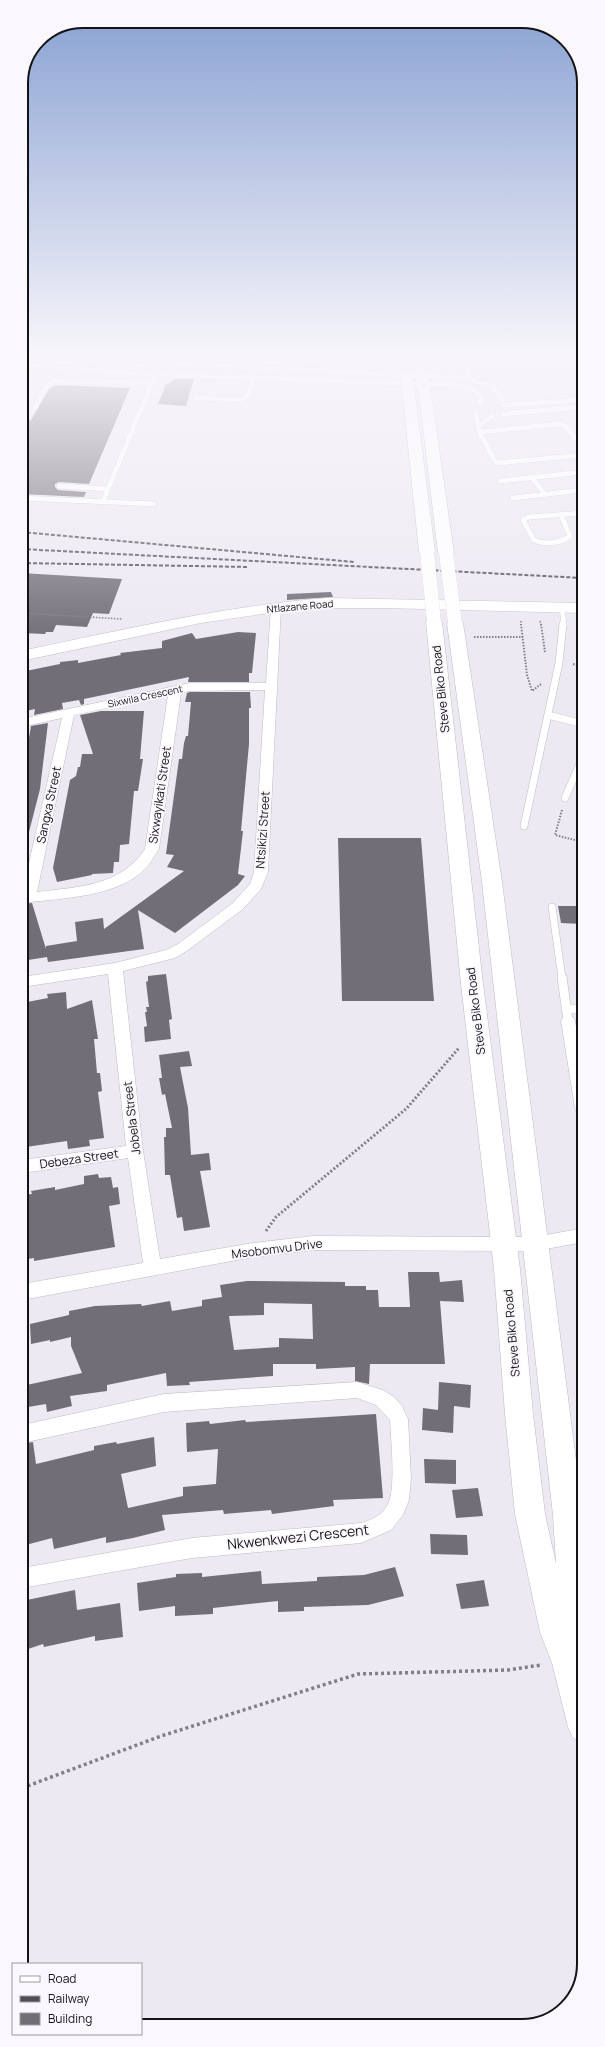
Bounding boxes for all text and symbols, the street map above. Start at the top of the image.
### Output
street label: Ntlazane Road [266,596,334,616]
street label: Steve Biko Road [427,644,454,734]
street label: Sixwila Crescent [106,681,184,711]
street label: Sixwayikati Street [144,745,175,845]
street label: Sangxa Street [32,764,65,845]
street label: Ntsikizi Street [251,790,274,869]
street label: Steve Biko Road [462,966,489,1056]
street label: Jobela Street [119,1080,144,1156]
street label: Debeza Street [38,1145,120,1172]
street label: Msobomvu Drive [230,1234,323,1263]
street label: Steve Biko Road [499,1289,524,1378]
street label: Nkwenkwezi Crescent [226,1520,370,1553]
legend [12,1963,142,2035]
text: Road [48,1970,76,1987]
text: Railway [48,1990,90,2007]
text: Building [48,2010,92,2027]

